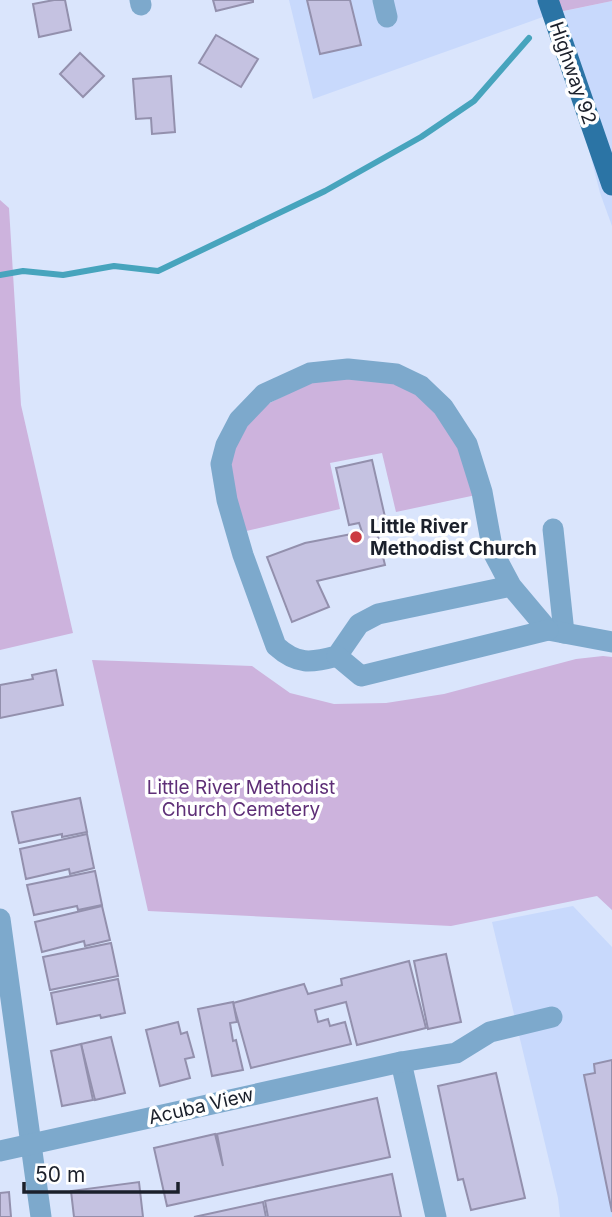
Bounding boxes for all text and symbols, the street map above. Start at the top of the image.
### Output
street label: Highway 92 [545,19,601,127]
place label: Little River Methodist Church [370,515,537,560]
marker: Little River Methodist Church [348,529,364,545]
park label: Little River Methodist Church Cemetery [147,776,335,821]
street label: Acuba View [146,1083,256,1129]
scale bar [24,1150,178,1194]
text: 50 m [35,1162,85,1187]

